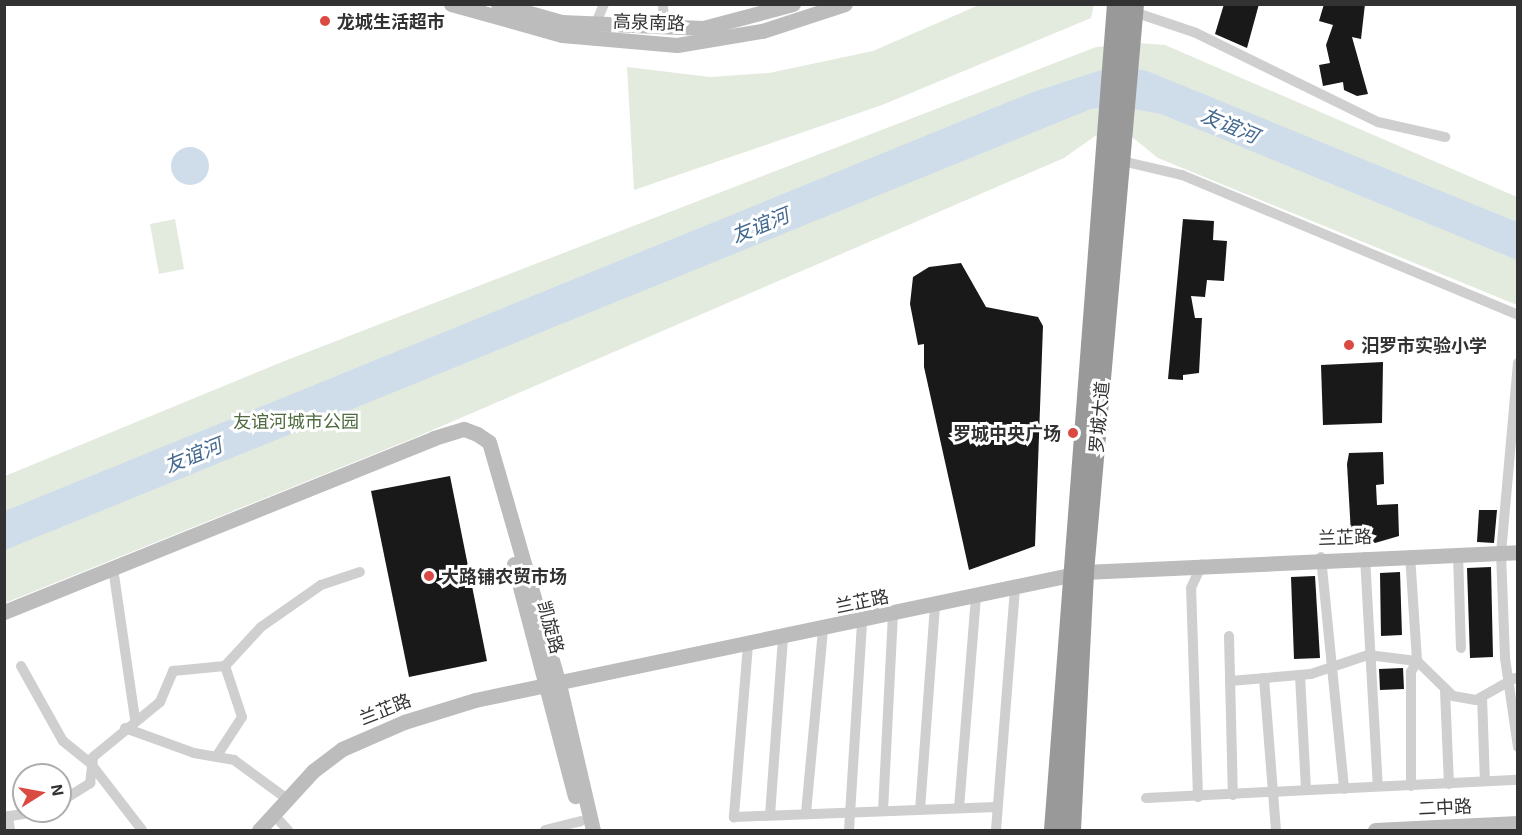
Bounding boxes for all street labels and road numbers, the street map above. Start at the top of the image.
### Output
street label: 高泉南路 [613,10,685,34]
street label: 罗城大道 [1085,380,1113,454]
street label: 兰芷路 [1318,525,1372,549]
street label: 兰芷路 [833,585,891,617]
street label: 凯旋路 [534,598,568,656]
street label: 兰芷路 [356,689,414,729]
street label: 二中路 [1417,795,1473,819]

